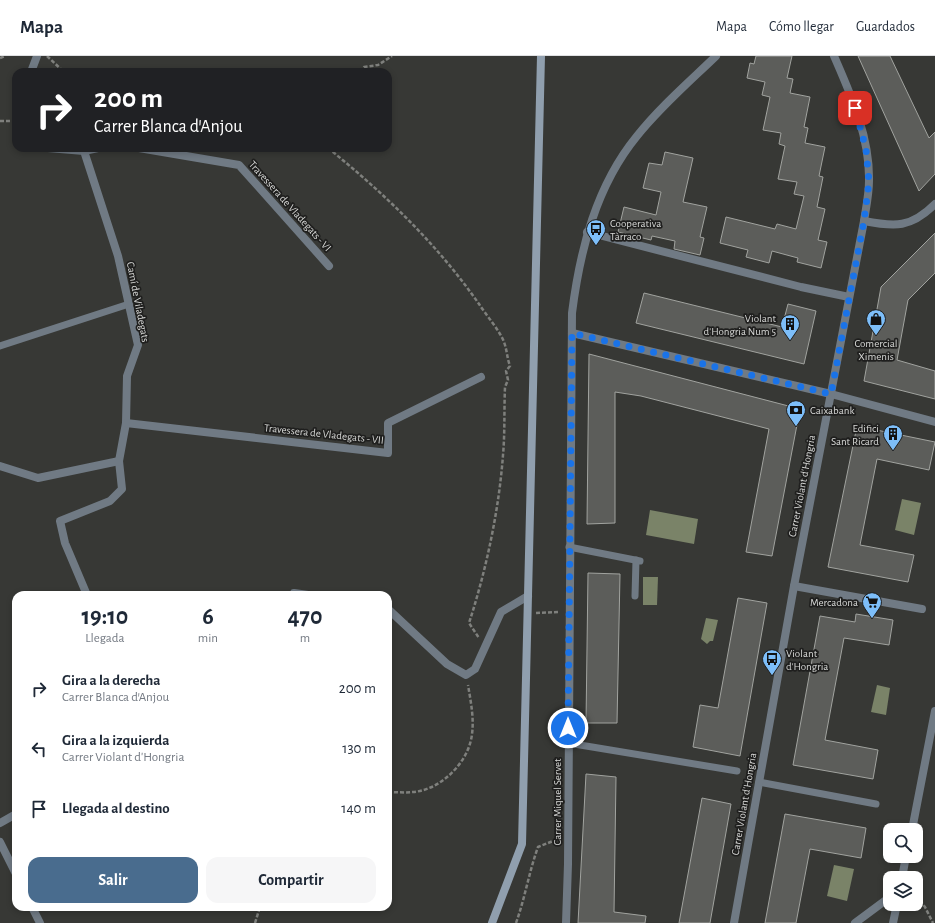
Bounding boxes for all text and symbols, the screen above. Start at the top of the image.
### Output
text: Mapa [20,18,63,37]
text: Mapa [716,20,747,34]
text: Cómo llegar [769,20,834,34]
text: Guardados [856,20,915,34]
icon: right [28,84,80,136]
text: 200 m [94,85,163,113]
pin [838,91,872,125]
icon: arrive [844,97,866,119]
text: Carrer Blanca d'Anjou [94,118,242,136]
street label: Travessera de Vladegats - VI [247,159,333,253]
bus stop icon: Cooperativa Tàrraco [585,218,607,246]
place label: Cooperativa Tàrraco [610,218,661,242]
street label: Camí de Viladegats [125,261,151,343]
shop icon: Comercial Ximenis [865,308,887,336]
place label: Violant d'Hongria Num 5 [704,313,776,337]
building icon: Violant d'Hongria Num 5 [779,313,801,341]
place label: Comercial Ximenis [855,338,897,362]
bank icon: Caixabank [785,399,807,427]
place label: Caixabank [810,405,854,416]
street label: Travessera de Vladegats - VII [264,422,384,446]
place label: Edifici Sant Ricard [831,423,879,447]
building icon: Edifici Sant Ricard [882,423,904,451]
street label: Carrer Violant d'Hongria [787,434,817,538]
supermarket icon: Mercadona [861,591,883,619]
place label: Mercadona [810,597,858,608]
text: 19:10 [81,605,128,629]
text: 6 [202,605,214,629]
text: 470 [288,605,323,629]
text: Llegada [85,632,125,645]
text: min [198,632,218,645]
text: m [300,632,310,645]
bus stop icon: Violant d'Hongria [761,648,783,676]
place label: Violant d'Hongria [786,648,828,672]
text: Gira a la derecha [62,673,161,688]
icon: right [28,678,50,700]
text: 200 m [339,681,376,696]
text: Carrer Blanca d'Anjou [62,691,169,704]
position arrow [547,707,589,749]
text: Gira a la izquierda [62,733,169,748]
icon: left [28,738,50,760]
text: 130 m [342,741,376,756]
text: Carrer Violant d'Hongria [62,751,184,764]
street label: Carrer Violant d'Hongria [730,752,758,856]
street label: Carrer Miquel Servet [552,758,563,846]
icon: arrive [28,798,50,820]
text: Llegada al destino [62,801,170,816]
text: 140 m [341,801,376,816]
map controls [883,823,923,911]
button: search [883,823,923,863]
button: Salir [28,857,198,903]
button: Compartir [206,857,376,903]
button: layers [883,871,923,911]

